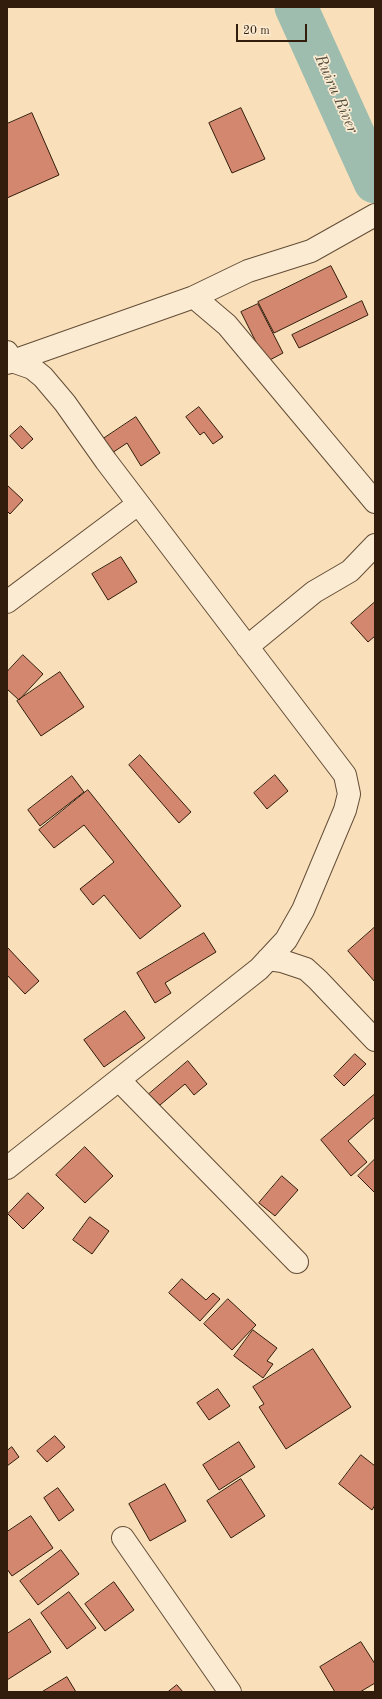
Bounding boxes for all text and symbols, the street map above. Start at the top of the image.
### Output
scale bar [238,16,309,42]
text: 20 m [243,25,270,37]
water label: Ruiru River [310,52,362,136]

